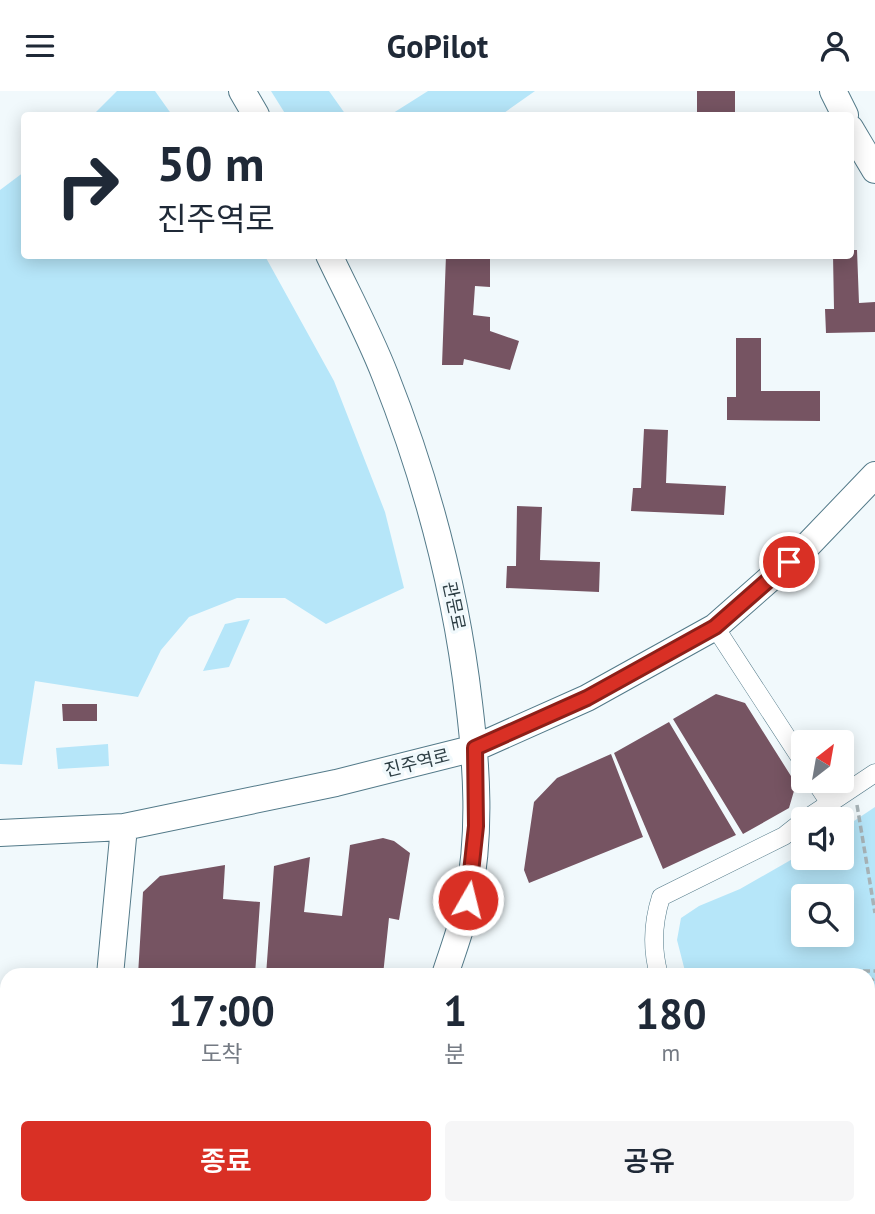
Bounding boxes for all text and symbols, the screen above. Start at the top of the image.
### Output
text: GoPilot [387,25,488,67]
icon: menu [21,27,59,65]
icon: person [816,27,854,65]
text: 50 m [157,131,264,195]
icon: right [42,140,133,231]
text: 진주역로 [157,197,275,239]
pin [759,532,819,592]
icon: arrive [770,543,808,581]
street label: 관문로 [438,579,471,633]
north arrow [791,730,854,793]
map controls [791,730,854,947]
street label: 진주역로 [382,743,452,782]
button: sound [791,807,854,870]
position arrow [431,863,505,937]
button: search [791,884,854,947]
text: 17:00 [168,983,275,1038]
text: 1 [443,983,467,1038]
text: 180 [635,986,707,1041]
text: m [662,1038,680,1067]
text: 도착 [200,1039,243,1068]
text: 분 [444,1039,466,1068]
button: 종료 [21,1121,431,1201]
button: 공유 [445,1121,854,1201]

